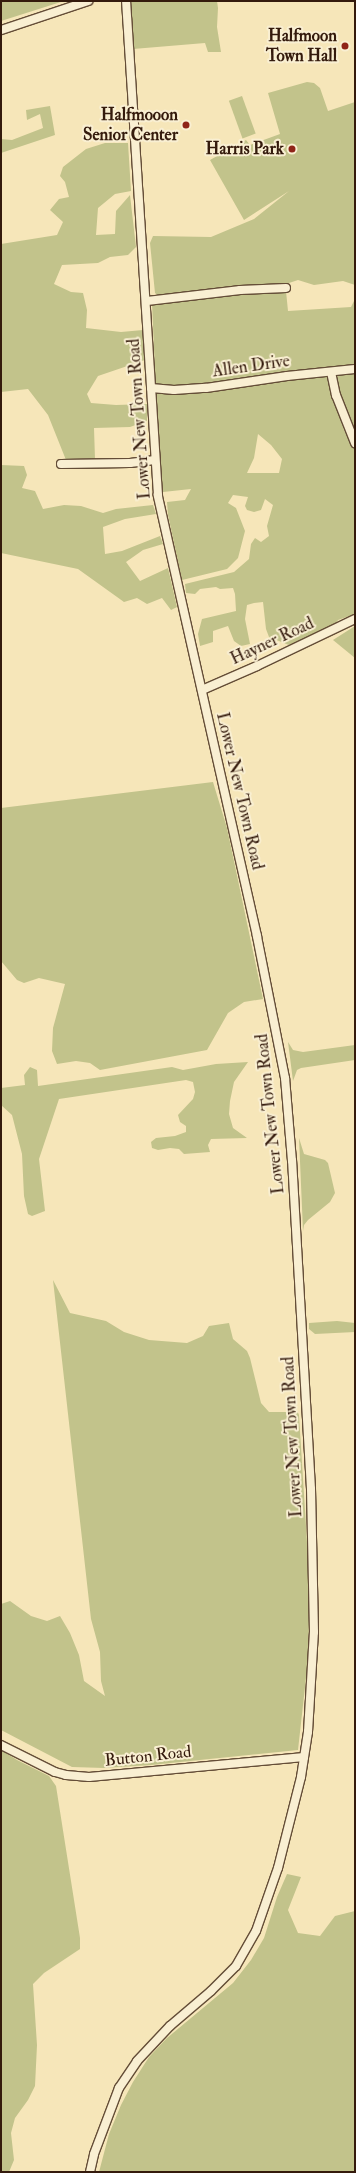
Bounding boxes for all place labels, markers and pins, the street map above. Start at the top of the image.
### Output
place label: Halfmoon Town Hall [266,26,337,66]
marker: Halfmoon Town Hall [340,41,350,51]
place label: Halfmooon Senior Center [83,105,178,145]
marker: Halfmooon Senior Center [181,120,191,130]
place label: Harris Park [206,139,284,159]
marker: Harris Park [287,144,297,154]

